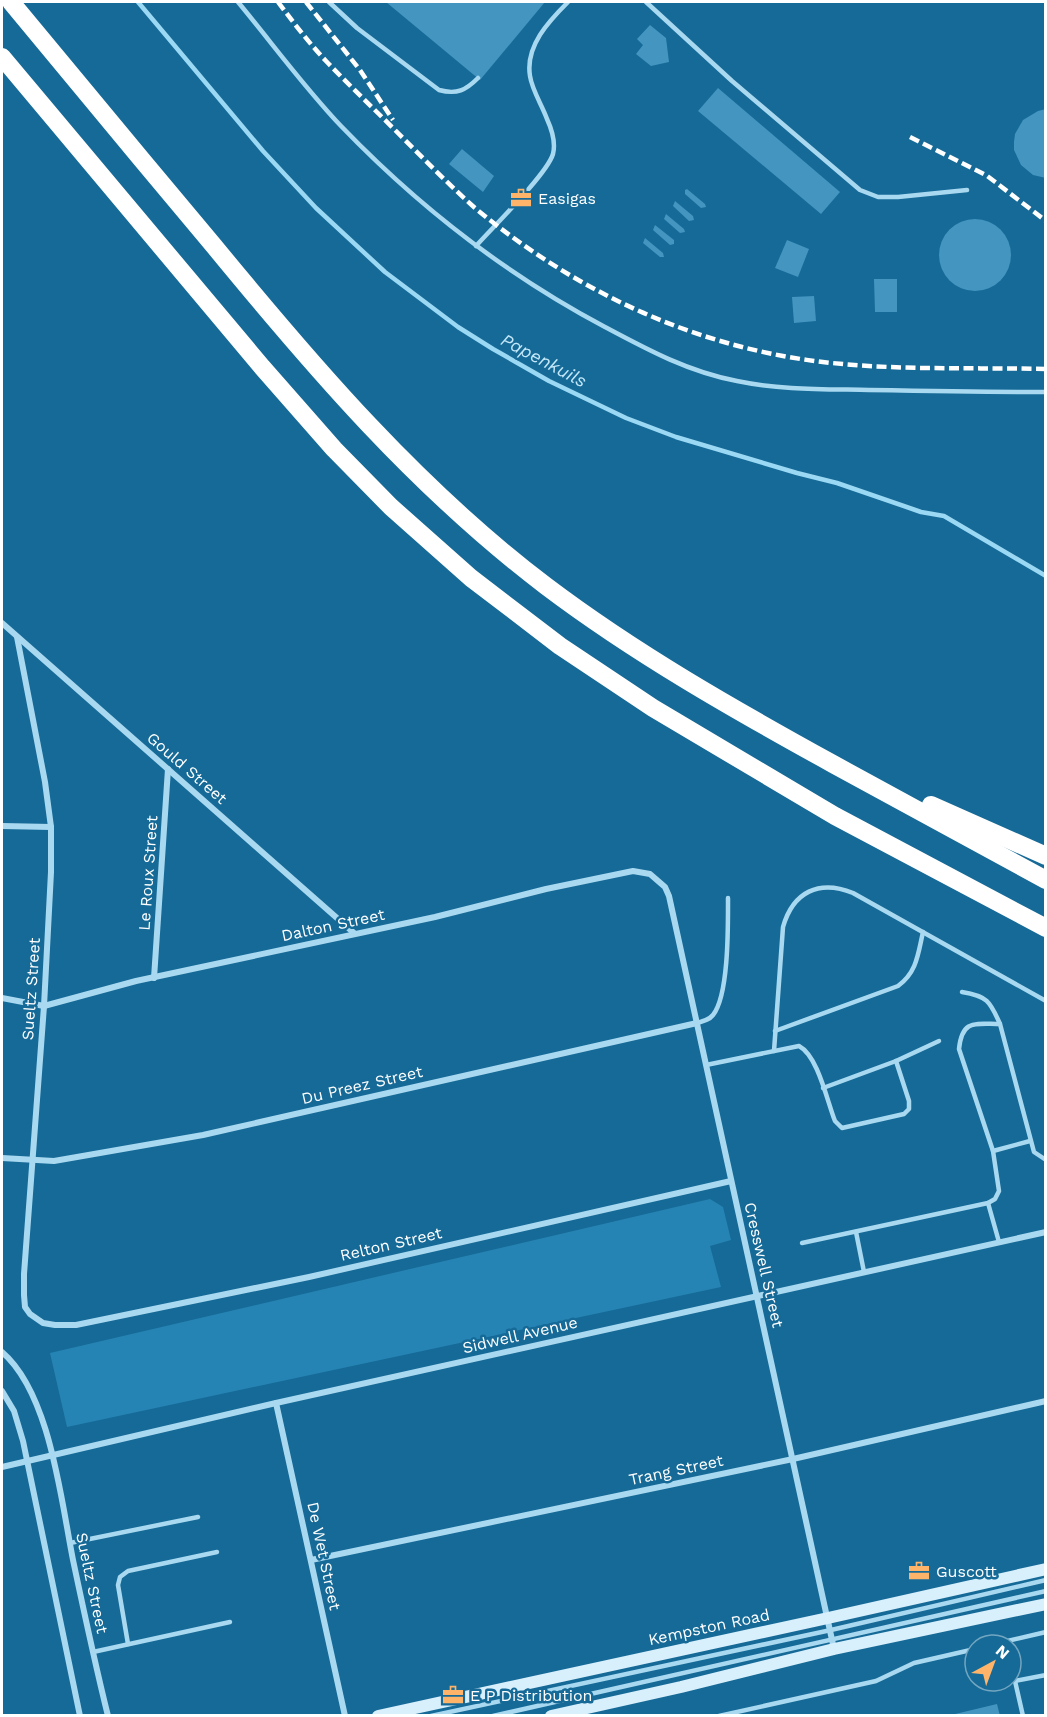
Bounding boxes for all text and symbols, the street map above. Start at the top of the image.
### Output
office icon: Easigas [509,186,533,210]
place label: Easigas [538,189,596,208]
water label: Papenkuils [498,329,590,391]
street label: Gould Street [143,728,231,808]
street label: Le Roux Street [134,814,162,931]
street label: Dalton Street [280,905,387,945]
street label: Sueltz Street [18,937,44,1041]
street label: Du Preez Street [300,1062,425,1108]
street label: Cresswell Street [740,1200,788,1330]
street label: Relton Street [338,1223,444,1265]
street label: Sidwell Avenue [461,1313,579,1357]
street label: Trang Street [627,1451,725,1489]
street label: De Wet Street [303,1500,345,1612]
street label: Sueltz Street [72,1531,112,1635]
office icon: Guscott [907,1559,931,1583]
place label: Guscott [936,1562,997,1581]
street label: Kempston Road [647,1605,771,1649]
north arrow [963,1633,1023,1693]
text: N [992,1641,1013,1663]
office icon: E P Distribution [441,1683,465,1707]
place label: E P Distribution [470,1686,593,1705]

